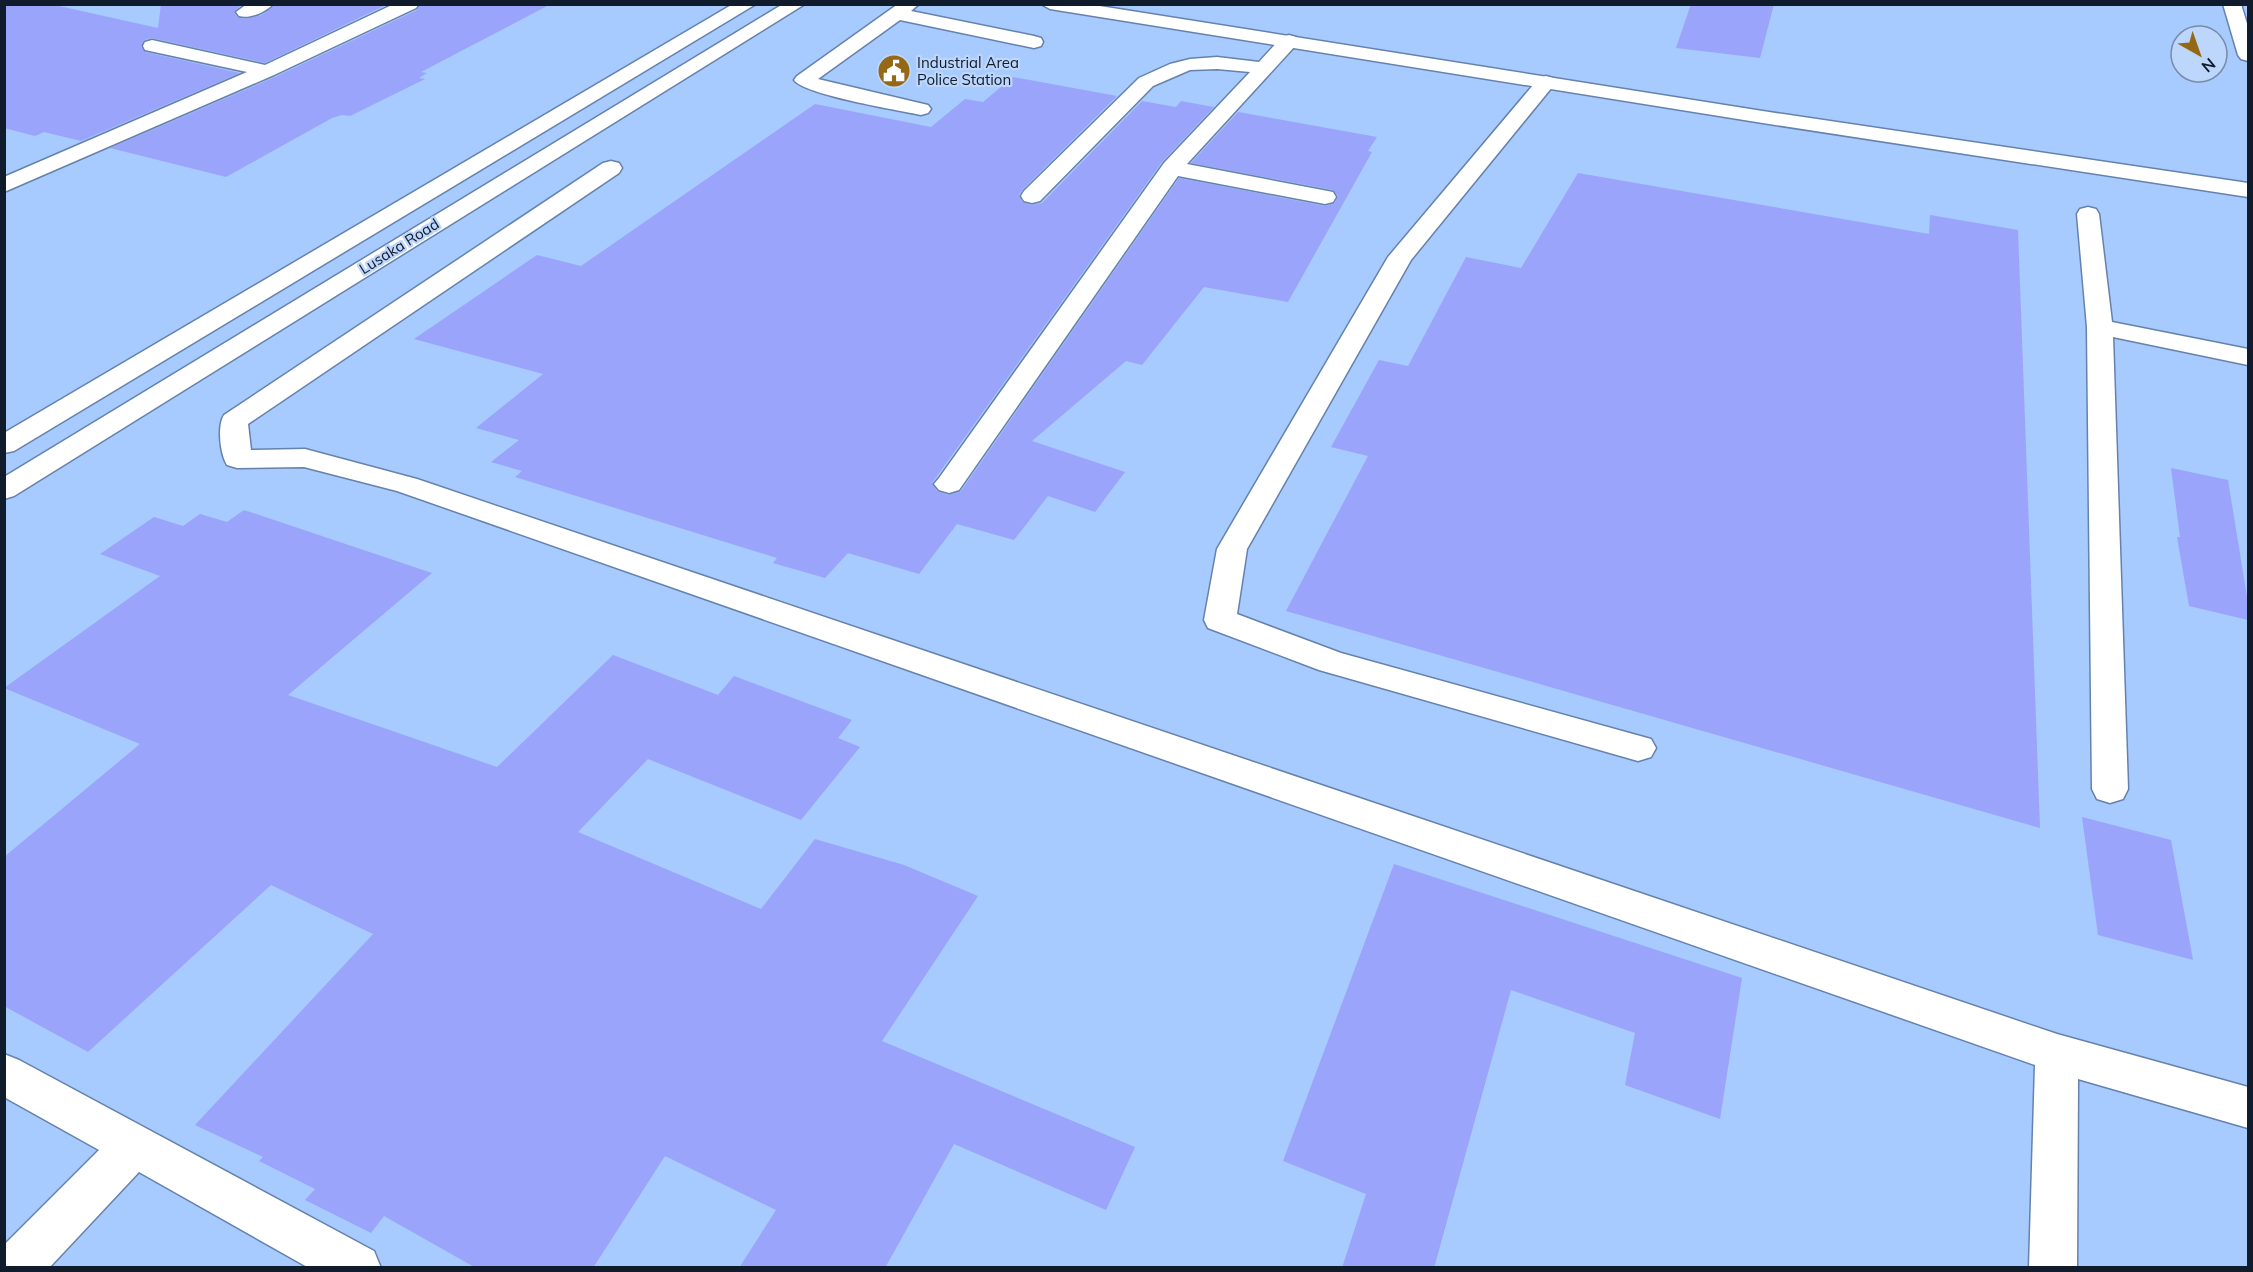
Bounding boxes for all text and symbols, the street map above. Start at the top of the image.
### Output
north arrow [2169,24,2229,84]
public building icon: Industrial Area Police Station [876,53,912,89]
place label: Industrial Area Police Station [917,53,1019,89]
text: N [2198,54,2220,77]
street label: Lusaka Road [356,214,442,278]

